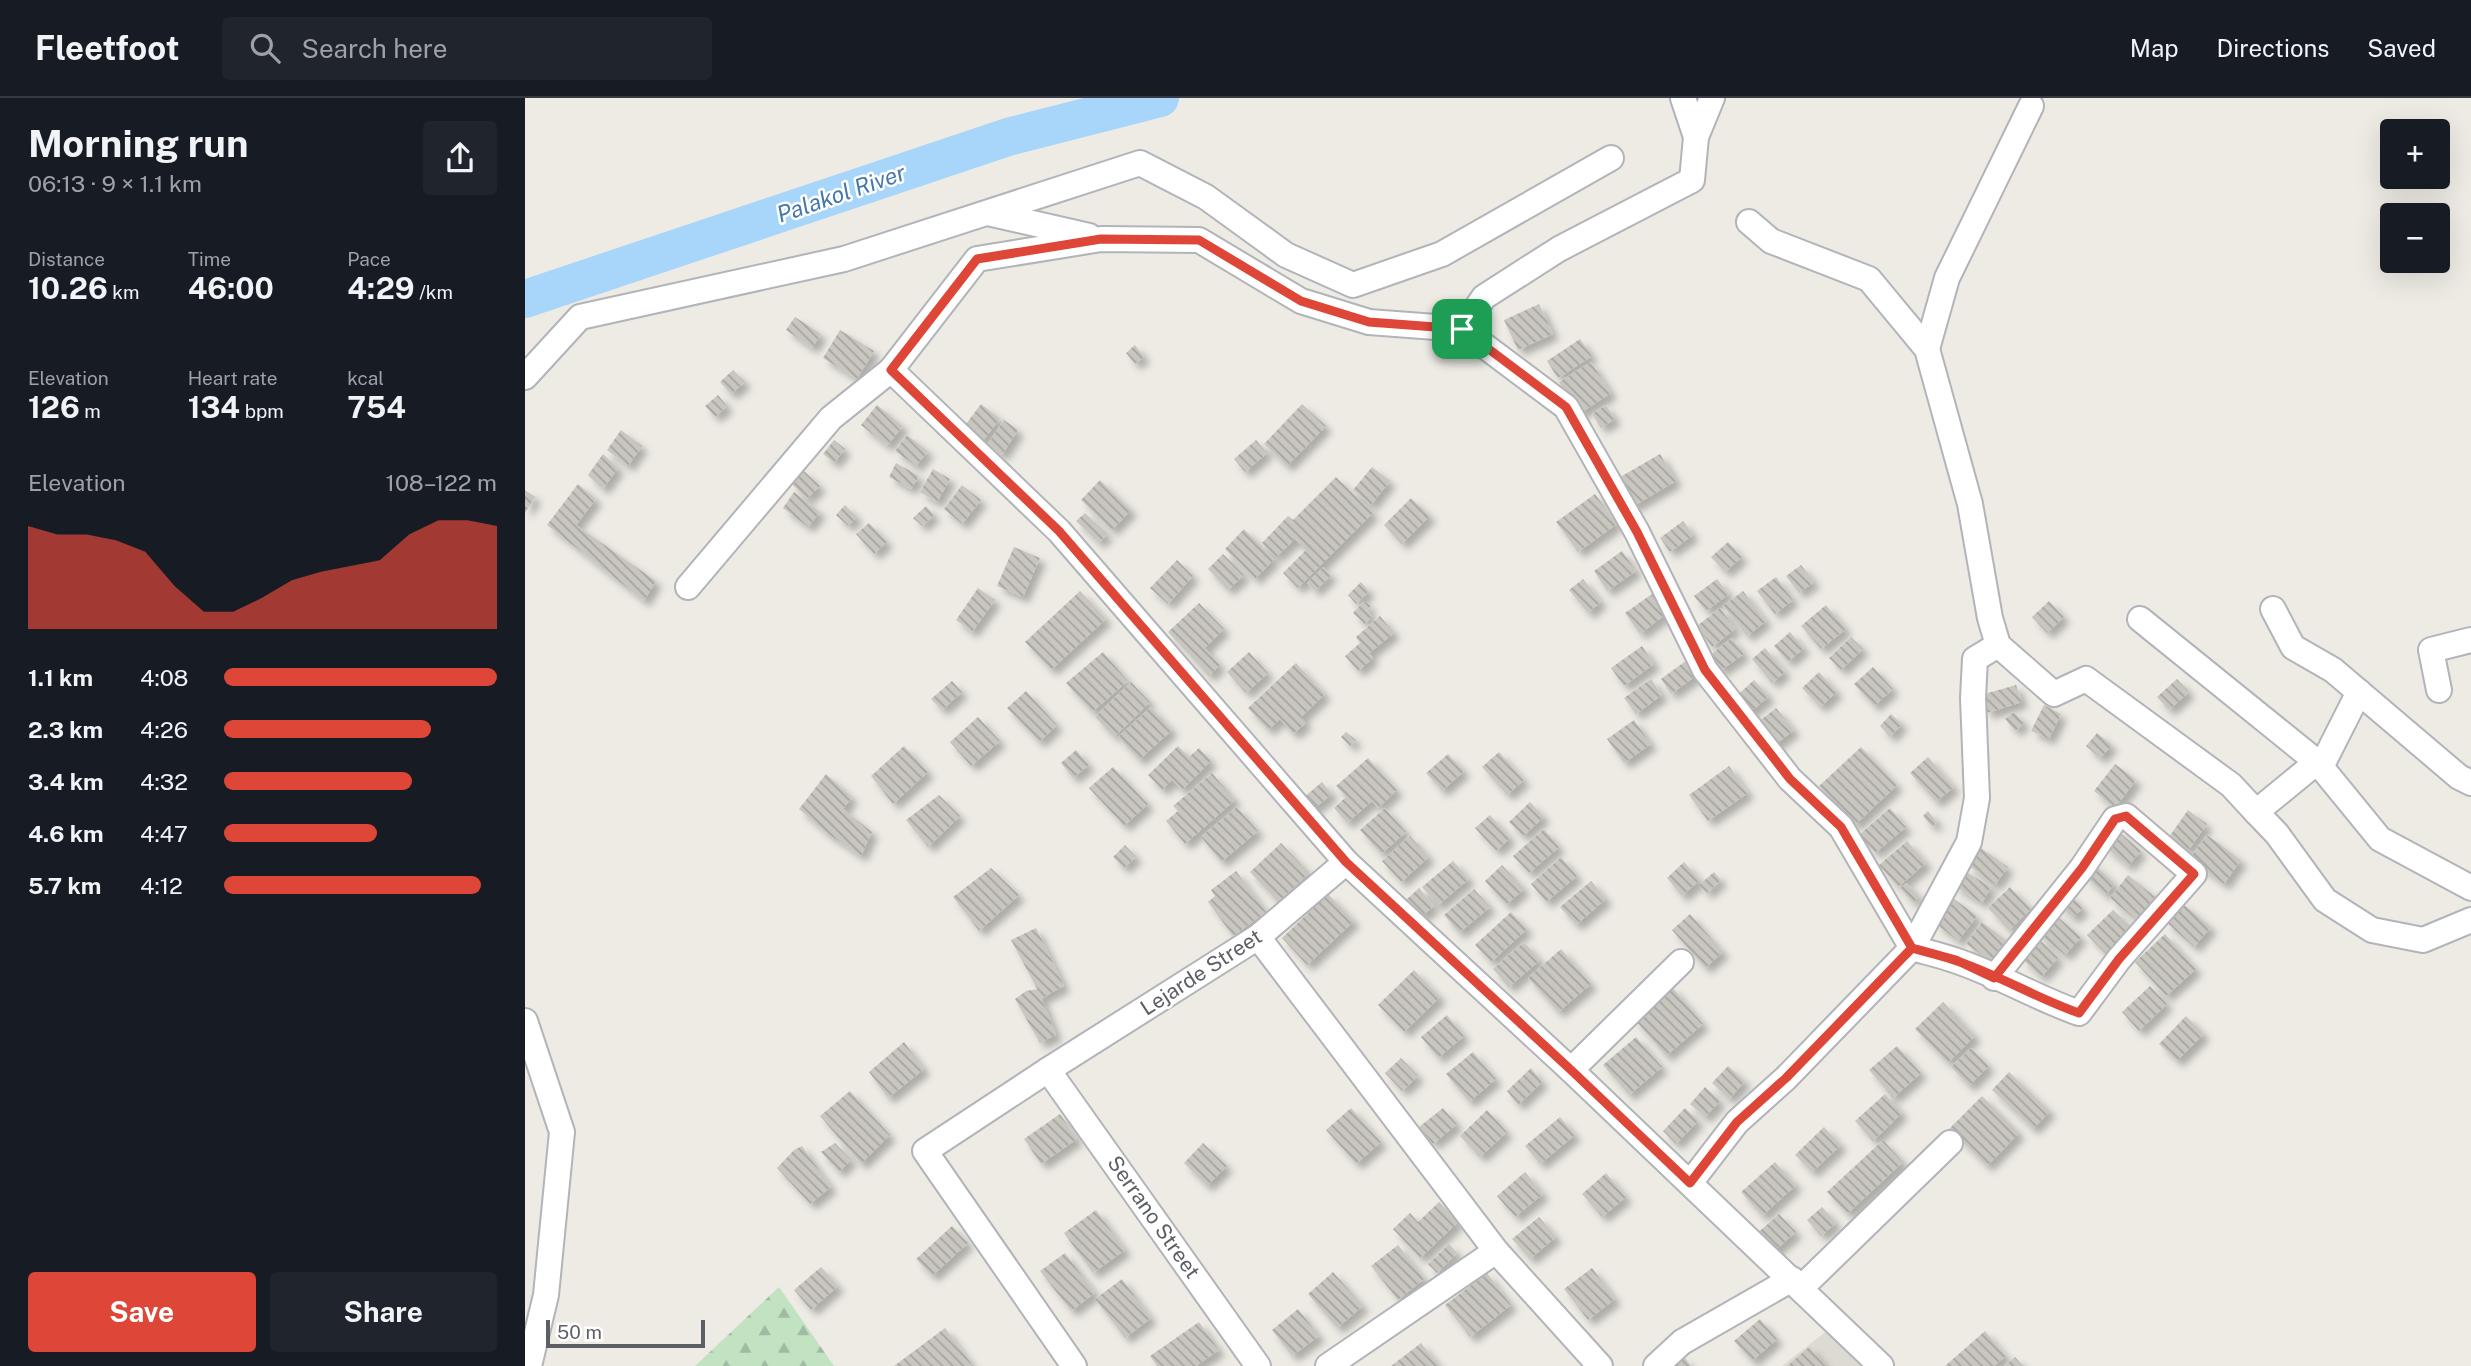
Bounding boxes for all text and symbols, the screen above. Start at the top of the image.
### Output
search box [222,17,712,80]
text: Fleetfoot [35,29,180,67]
icon: search [246,29,284,67]
text: Search here [302,33,448,64]
text: Map [2130,34,2179,62]
text: Directions [2217,34,2329,62]
text: Saved [2367,34,2436,62]
map controls [2380,119,2450,273]
button: + [2380,119,2450,189]
text: Morning run [28,121,249,166]
button: share [423,121,497,195]
water label: Palakol River [773,158,909,228]
text: 06:13 · 9 × 1.1 km [28,170,202,197]
button: − [2380,203,2450,273]
text: Distance [28,248,105,270]
text: Time [188,248,231,270]
text: Pace [347,248,391,270]
text: 10.26 [28,270,108,306]
text: 46:00 [188,270,274,306]
text: 4:29 [347,270,415,306]
text: km [108,281,139,303]
text: /km [415,281,453,303]
pin [1432,299,1492,359]
icon: arrive [1443,310,1481,348]
text: Elevation [28,367,109,389]
text: Heart rate [188,367,277,389]
text: kcal [347,367,384,389]
text: 126 [28,389,80,425]
text: 134 [188,389,240,425]
text: 754 [347,389,406,425]
text: m [80,400,101,422]
text: bpm [240,400,284,422]
text: Elevation [28,469,126,496]
text: 108–122 m [386,469,497,496]
text: 1.1 km [28,664,93,691]
text: 4:08 [140,664,188,691]
text: 2.3 km [28,716,103,743]
text: 4:26 [140,716,188,743]
text: 3.4 km [28,768,104,795]
text: 4:32 [140,768,188,795]
text: 4.6 km [28,820,104,847]
text: 4:47 [140,820,188,847]
text: 5.7 km [28,872,101,899]
text: 4:12 [140,872,183,899]
street label: Lejarde Street [1136,924,1266,1020]
street label: Serrano Street [1102,1151,1206,1283]
button: Save [28,1272,256,1352]
button: Share [270,1272,497,1352]
scale bar [546,1317,705,1349]
text: 50 m [557,1321,602,1343]

